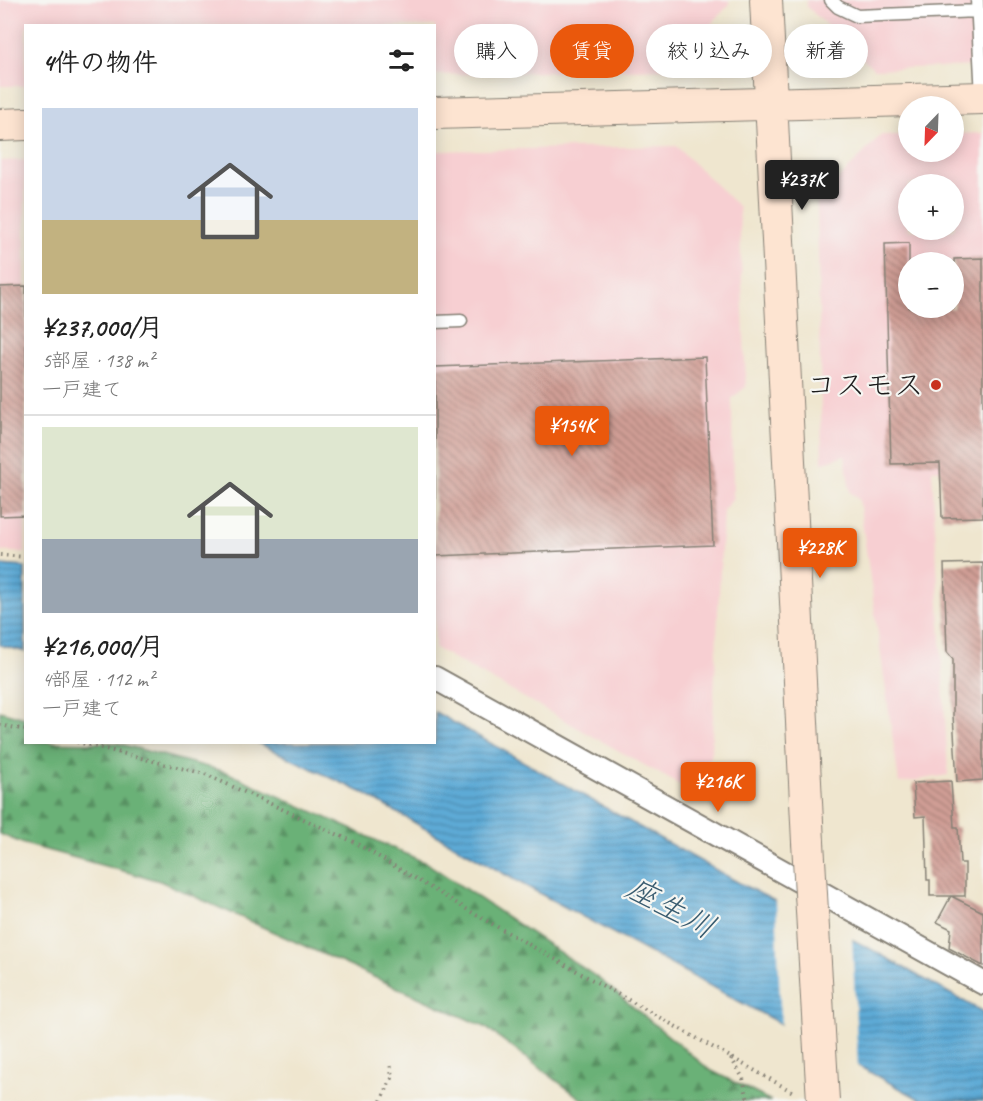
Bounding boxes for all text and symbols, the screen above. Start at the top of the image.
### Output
chip: 購入 [454,24,538,78]
chip: 賃貸 [550,24,634,78]
chip: 絞り込み [646,24,772,78]
chip: 新着 [784,24,868,78]
icon: filters [385,44,418,77]
text: 4件の物件 [42,46,158,79]
north arrow [898,96,964,162]
map controls [898,96,964,318]
icon: home [176,147,284,255]
pin: ¥237K [760,160,844,211]
text: ¥237K [779,167,825,192]
button: + [898,174,964,240]
button: − [898,252,964,318]
text: ¥237,000/月 [42,311,164,344]
text: 5部屋 · 138 m² [42,348,154,373]
place label: コスモス [806,366,924,404]
text: 一戸建て [42,377,122,402]
marker: コスモス [929,378,943,392]
pin: ¥154K [530,406,614,457]
text: ¥154K [549,413,595,438]
icon: home [176,466,284,574]
pin: ¥228K [778,528,862,579]
text: ¥228K [797,535,843,560]
text: ¥216,000/月 [42,630,164,663]
text: 4部屋 · 112 m² [42,667,154,692]
text: 一戸建て [42,696,122,721]
pin: ¥216K [676,762,760,813]
text: ¥216K [695,769,741,794]
water label: 座生川 [619,867,723,948]

